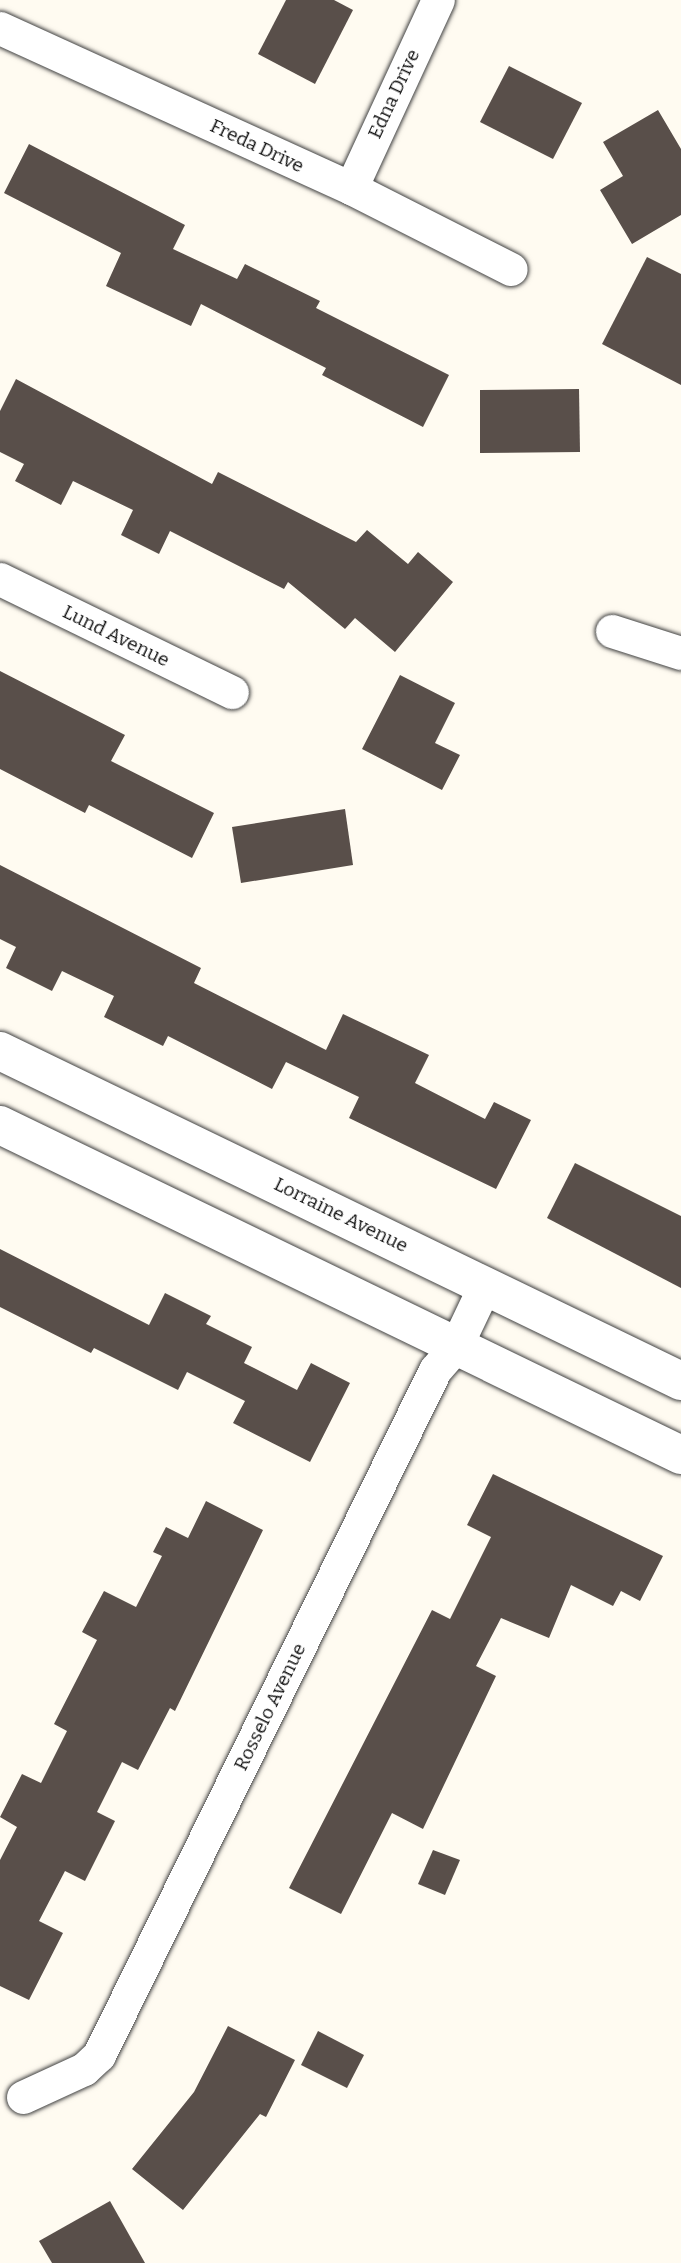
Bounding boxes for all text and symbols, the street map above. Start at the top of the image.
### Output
street label: Edna Drive [363,46,425,142]
street label: Freda Drive [207,114,307,178]
street label: Lund Avenue [59,600,173,672]
street label: Lorraine Avenue [270,1173,412,1257]
street label: Rosselo Avenue [229,1640,311,1774]

